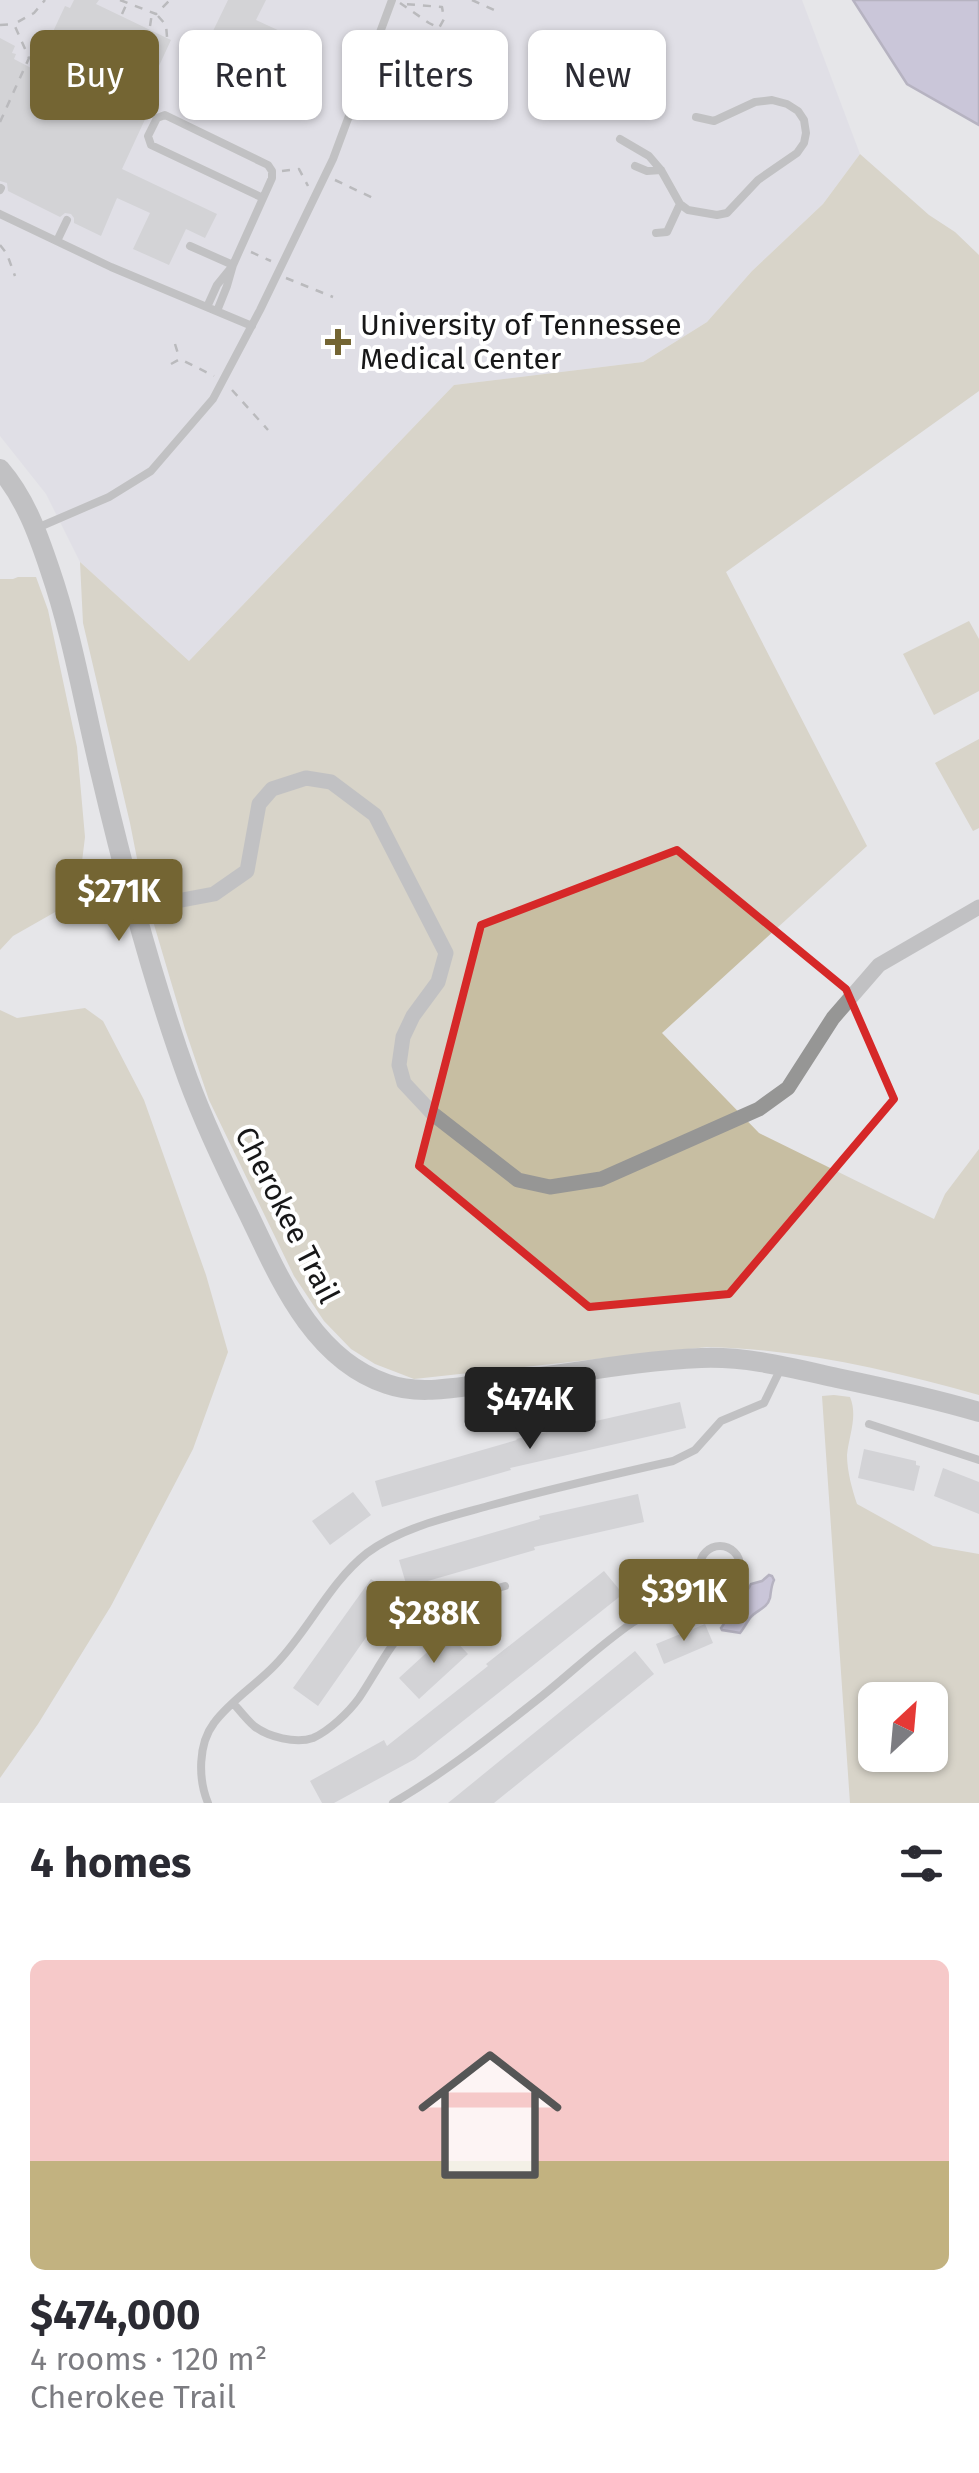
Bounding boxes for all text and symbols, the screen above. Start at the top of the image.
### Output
chip: Buy [30,30,159,120]
chip: Rent [179,30,322,120]
chip: Filters [342,30,508,120]
chip: New [528,30,666,120]
place label: University of Tennessee Medical Center [360,307,682,377]
marker: University of Tennessee Medical Center [325,329,351,355]
pin: $271K [49,859,189,944]
text: $271K [77,872,161,910]
street label: Cherokee Trail [227,1121,347,1309]
pin: $474K [460,1367,600,1452]
text: $474K [487,1380,573,1418]
pin: $391K [614,1559,754,1644]
text: $391K [641,1572,727,1610]
pin: $288K [364,1581,504,1666]
text: $288K [388,1594,480,1632]
north arrow [858,1682,948,1772]
map controls [858,1682,948,1772]
icon: filters [894,1836,949,1891]
text: 4 homes [30,1838,191,1888]
icon: home [400,2025,580,2205]
text: $474,000 [30,2290,201,2340]
text: 4 rooms · 120 m² [30,2340,267,2378]
text: Cherokee Trail [30,2378,236,2416]

